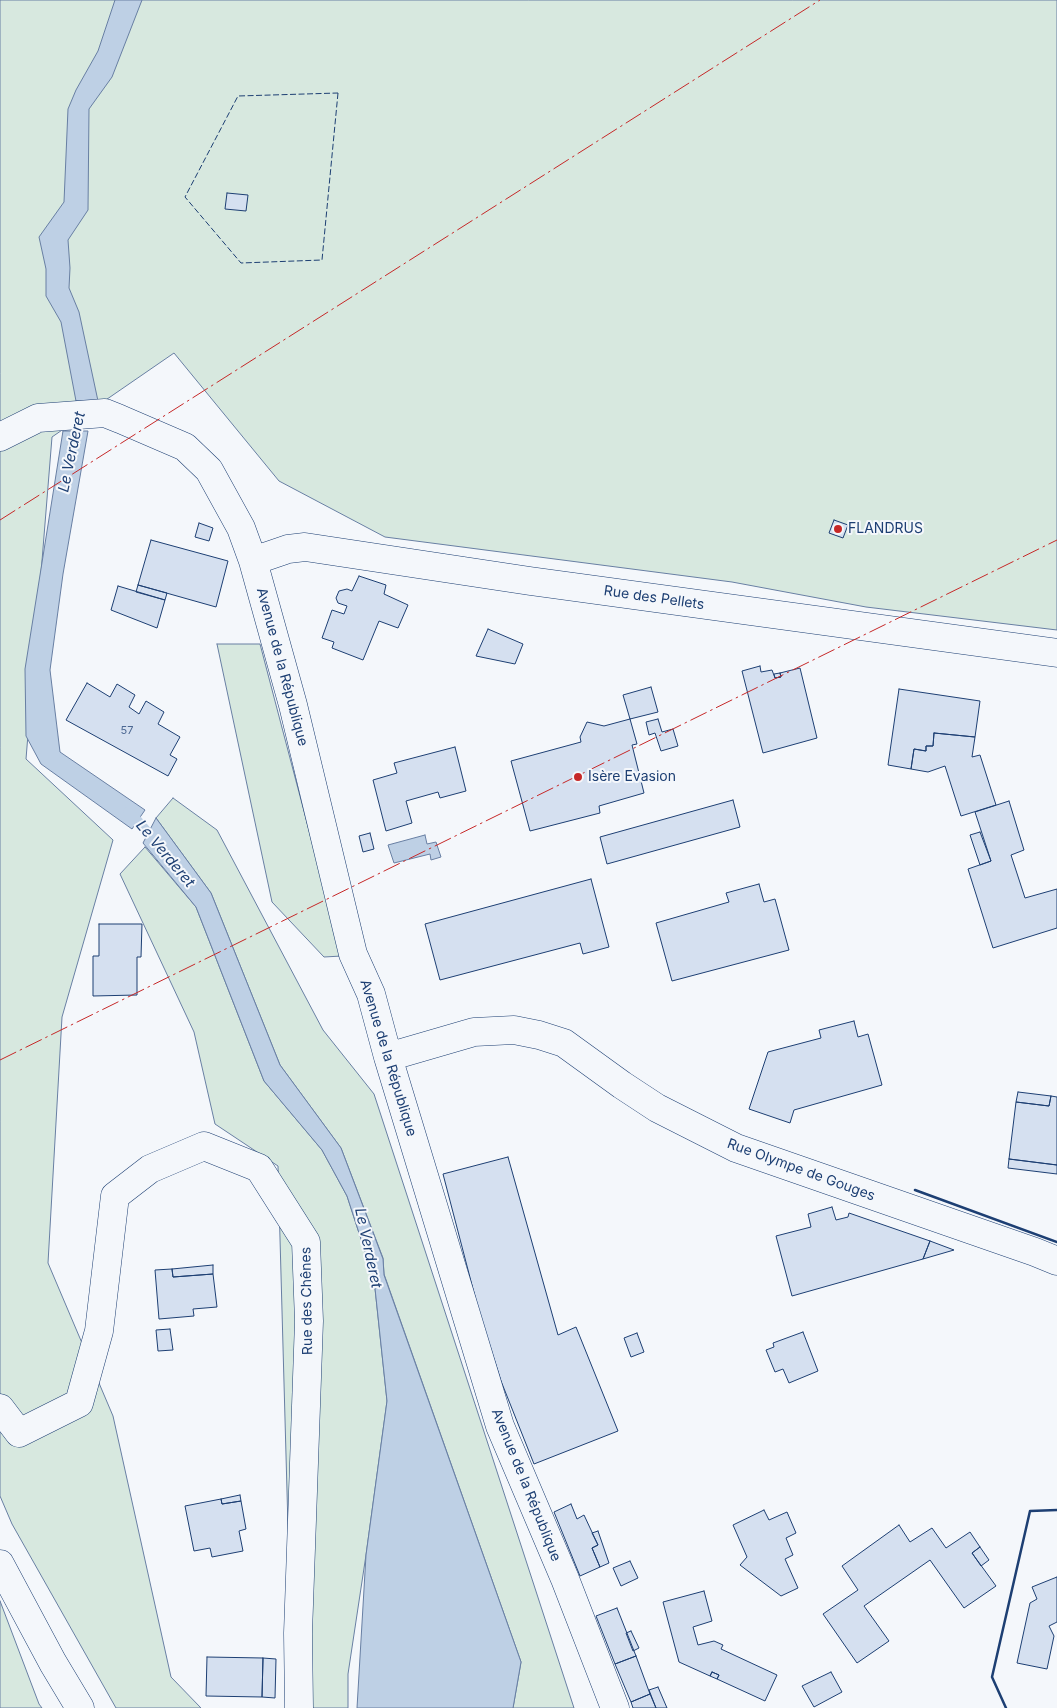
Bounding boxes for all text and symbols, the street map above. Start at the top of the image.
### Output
water label: Le Verderet [55,410,89,494]
place label: FLANDRUS [848,521,923,537]
marker: FLANDRUS [832,523,844,535]
street label: Rue des Pellets [603,583,705,613]
street label: Avenue de la République [253,586,311,748]
house number: 57 [121,724,133,738]
place label: Isère Evasion [588,769,676,785]
marker: Isère Evasion [572,771,584,783]
water label: Le Verderet [132,817,198,891]
street label: Avenue de la République [356,978,420,1138]
street label: Rue Olympe de Gouges [725,1135,877,1205]
water label: Le Verderet [351,1206,385,1290]
street label: Rue des Chênes [298,1247,316,1355]
street label: Avenue de la République [488,1406,564,1564]

